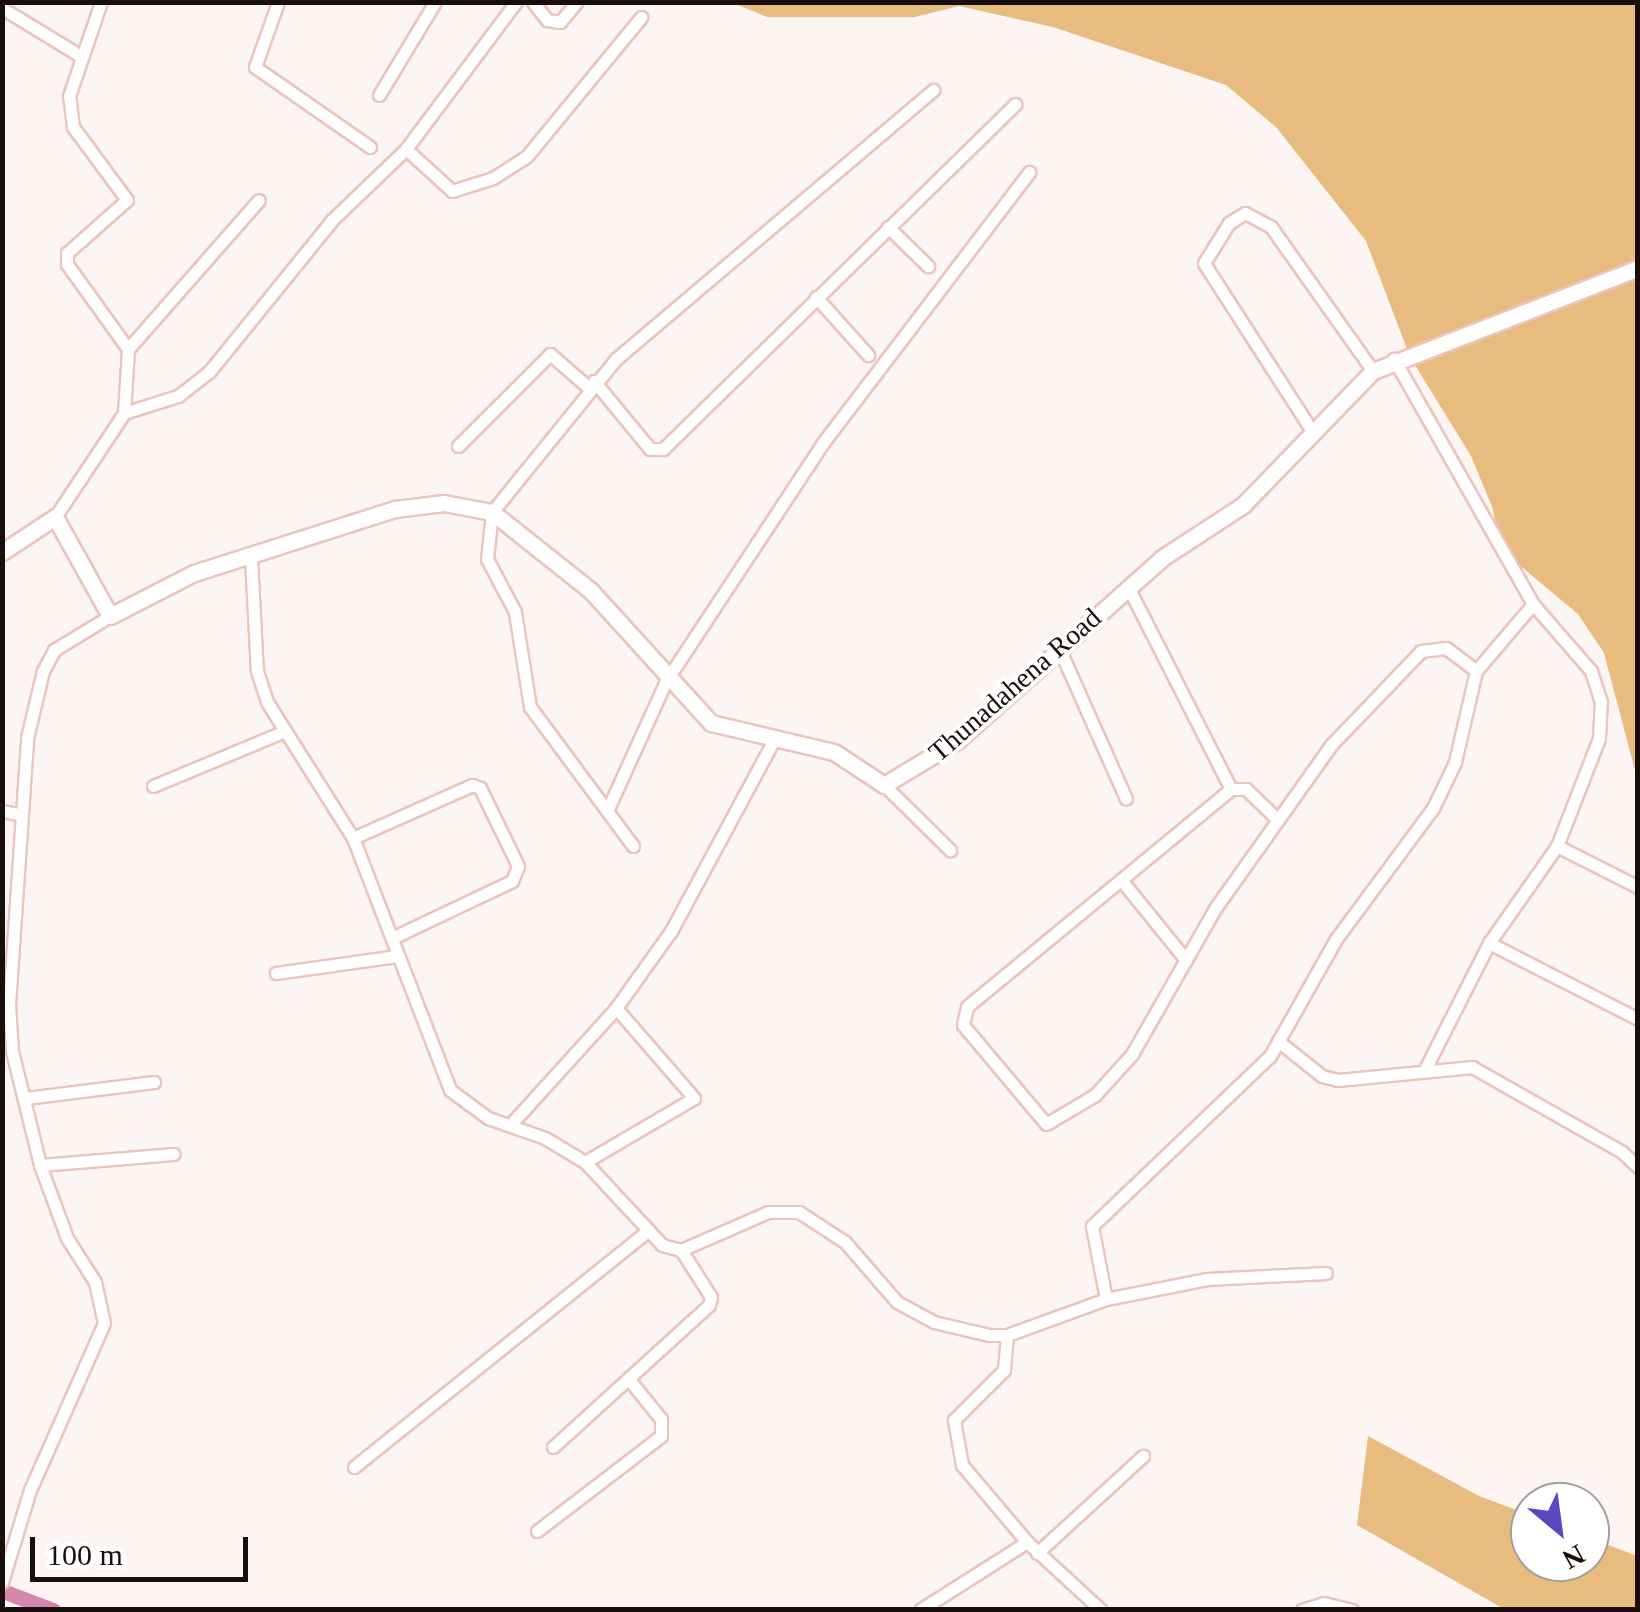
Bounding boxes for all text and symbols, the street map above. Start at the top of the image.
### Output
street label: Thunadahena Road [922,601,1108,769]
north arrow [1510,1482,1610,1582]
scale bar [35,1517,252,1579]
text: 100 m [47,1538,123,1571]
text: N [1557,1538,1590,1575]

